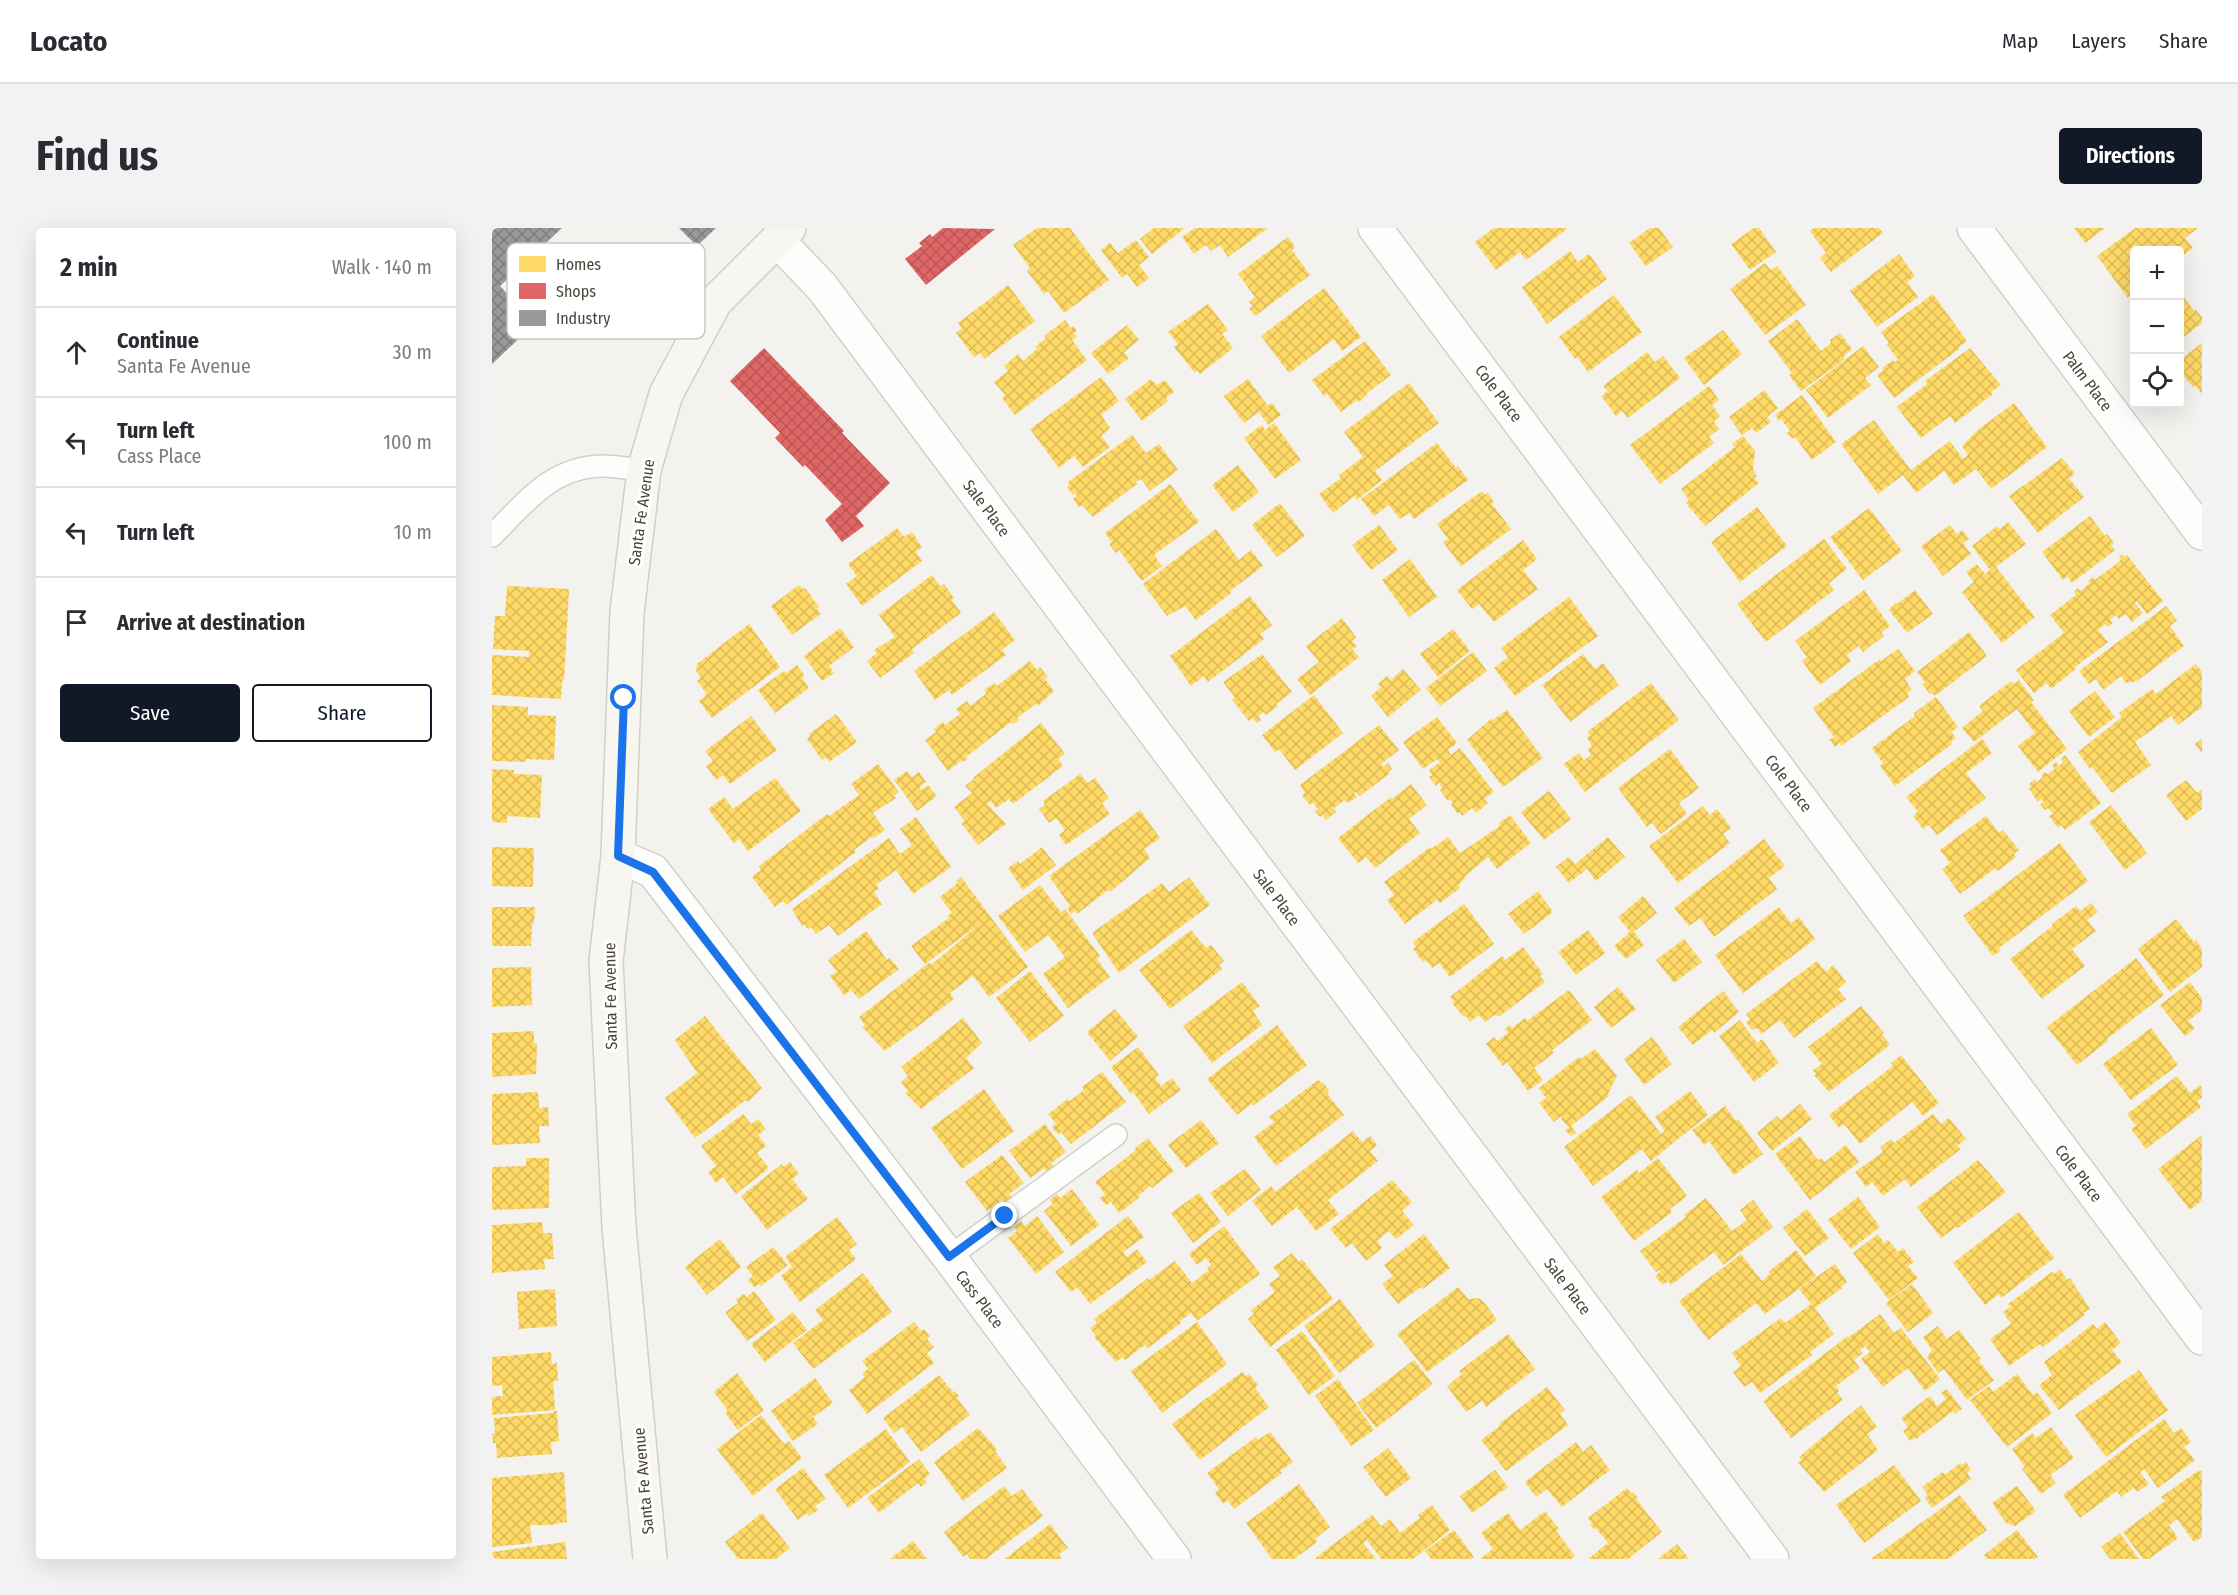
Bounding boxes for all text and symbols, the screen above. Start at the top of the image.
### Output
text: Locato [30,25,108,58]
text: Map [2002,28,2038,54]
text: Layers [2071,28,2126,54]
text: Share [2159,28,2208,54]
button: Directions [2059,128,2202,184]
text: Find us [36,131,158,181]
legend [507,243,705,339]
map controls [2130,246,2184,408]
button: + [2130,246,2184,300]
text: 2 min [60,252,118,283]
text: Walk · 140 m [332,255,432,279]
text: Homes [556,255,601,274]
text: Shops [556,282,596,301]
button: − [2130,300,2184,354]
text: Industry [556,309,611,328]
text: Continue [117,327,199,354]
icon: ahead [60,336,93,369]
text: 30 m [392,340,432,364]
street label: Palm Place [2059,348,2116,415]
text: Santa Fe Avenue [117,354,251,378]
button: locate [2130,354,2184,408]
street label: Cole Place [1471,361,1526,426]
text: Turn left [117,417,195,444]
icon: left [60,426,93,459]
text: 100 m [383,430,432,454]
text: Cass Place [117,444,202,468]
street label: Santa Fe Avenue [625,458,658,566]
street label: Sale Place [959,476,1014,540]
icon: left [60,516,93,549]
text: Turn left [117,519,195,546]
text: 10 m [394,520,432,544]
icon: arrive [60,606,93,639]
text: Arrive at destination [117,609,305,636]
button: Save [60,684,240,742]
button: Share [252,684,432,742]
route start [610,684,636,710]
street label: Cole Place [1761,751,1816,816]
street label: Sale Place [1249,865,1304,929]
street label: Santa Fe Avenue [600,942,621,1050]
street label: Cole Place [2051,1141,2106,1206]
route end [991,1202,1017,1228]
street label: Sale Place [1540,1254,1595,1318]
street label: Cass Place [952,1267,1008,1332]
street label: Santa Fe Avenue [629,1427,658,1535]

